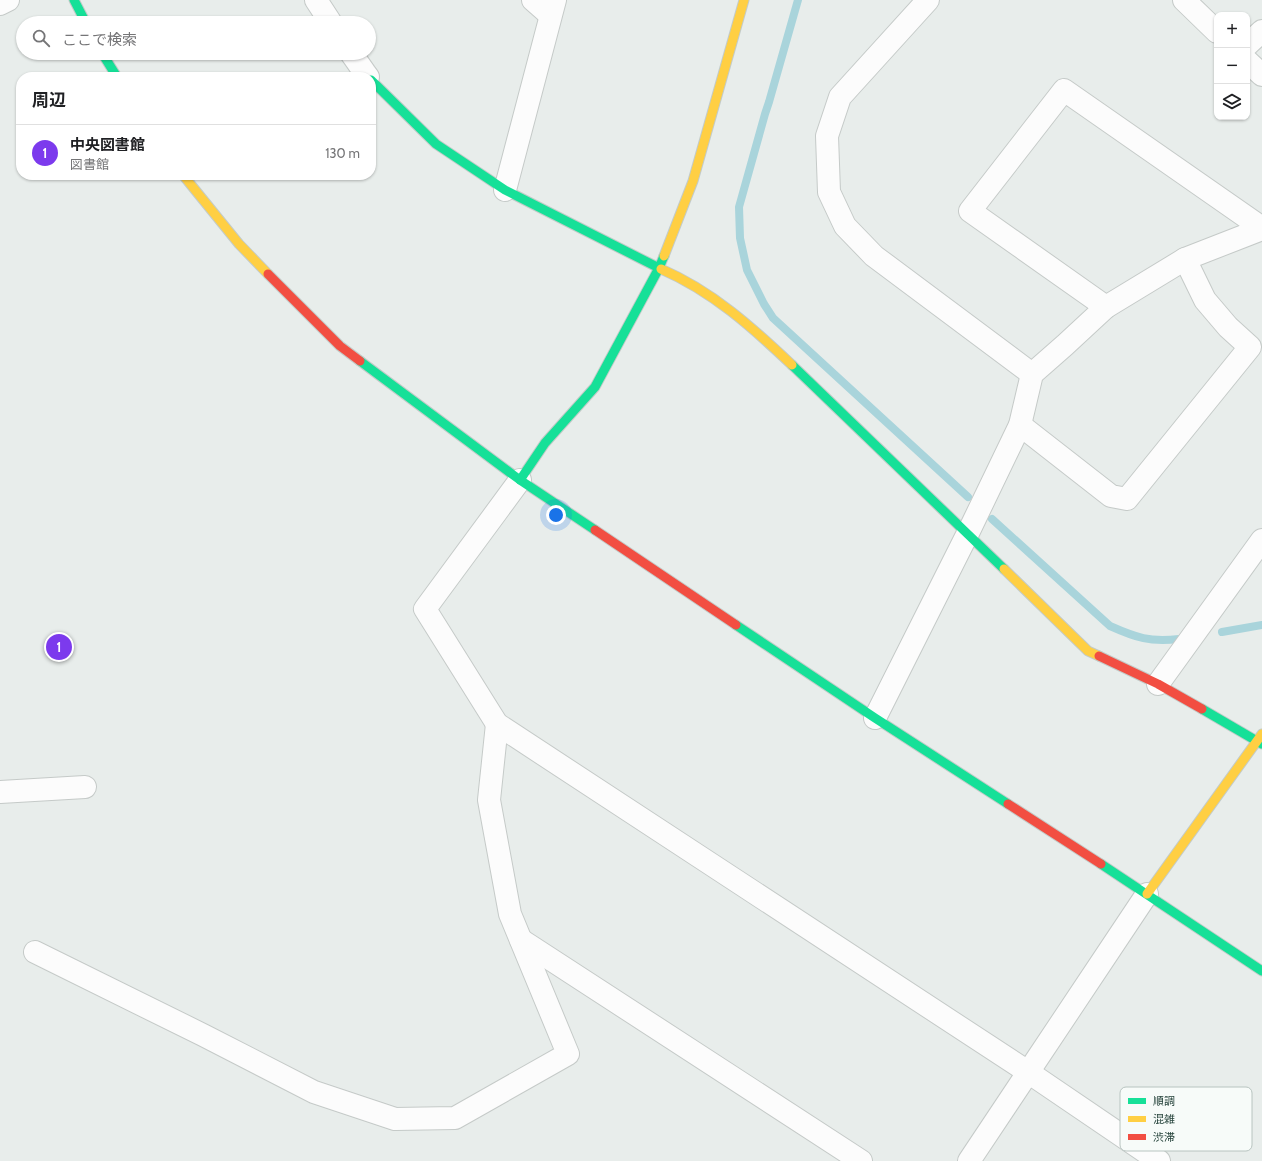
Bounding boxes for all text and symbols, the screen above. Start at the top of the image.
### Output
map controls [1214,12,1250,120]
button: + [1214,12,1250,48]
search box [16,16,376,60]
icon: search [30,27,52,49]
text: ここで検索 [62,31,137,49]
button: − [1214,48,1250,84]
button: layers [1214,84,1250,120]
text: 周辺 [32,90,66,110]
text: 中央図書館 [70,136,145,154]
text: 1 [43,145,47,161]
text: 130 m [325,145,360,161]
text: 図書館 [70,156,109,172]
your location [546,505,566,525]
pin: 1 [46,632,72,662]
legend [1120,1087,1252,1151]
text: 順調 [1153,1094,1175,1108]
text: 混雑 [1153,1112,1175,1126]
text: 渋滞 [1153,1130,1175,1144]

